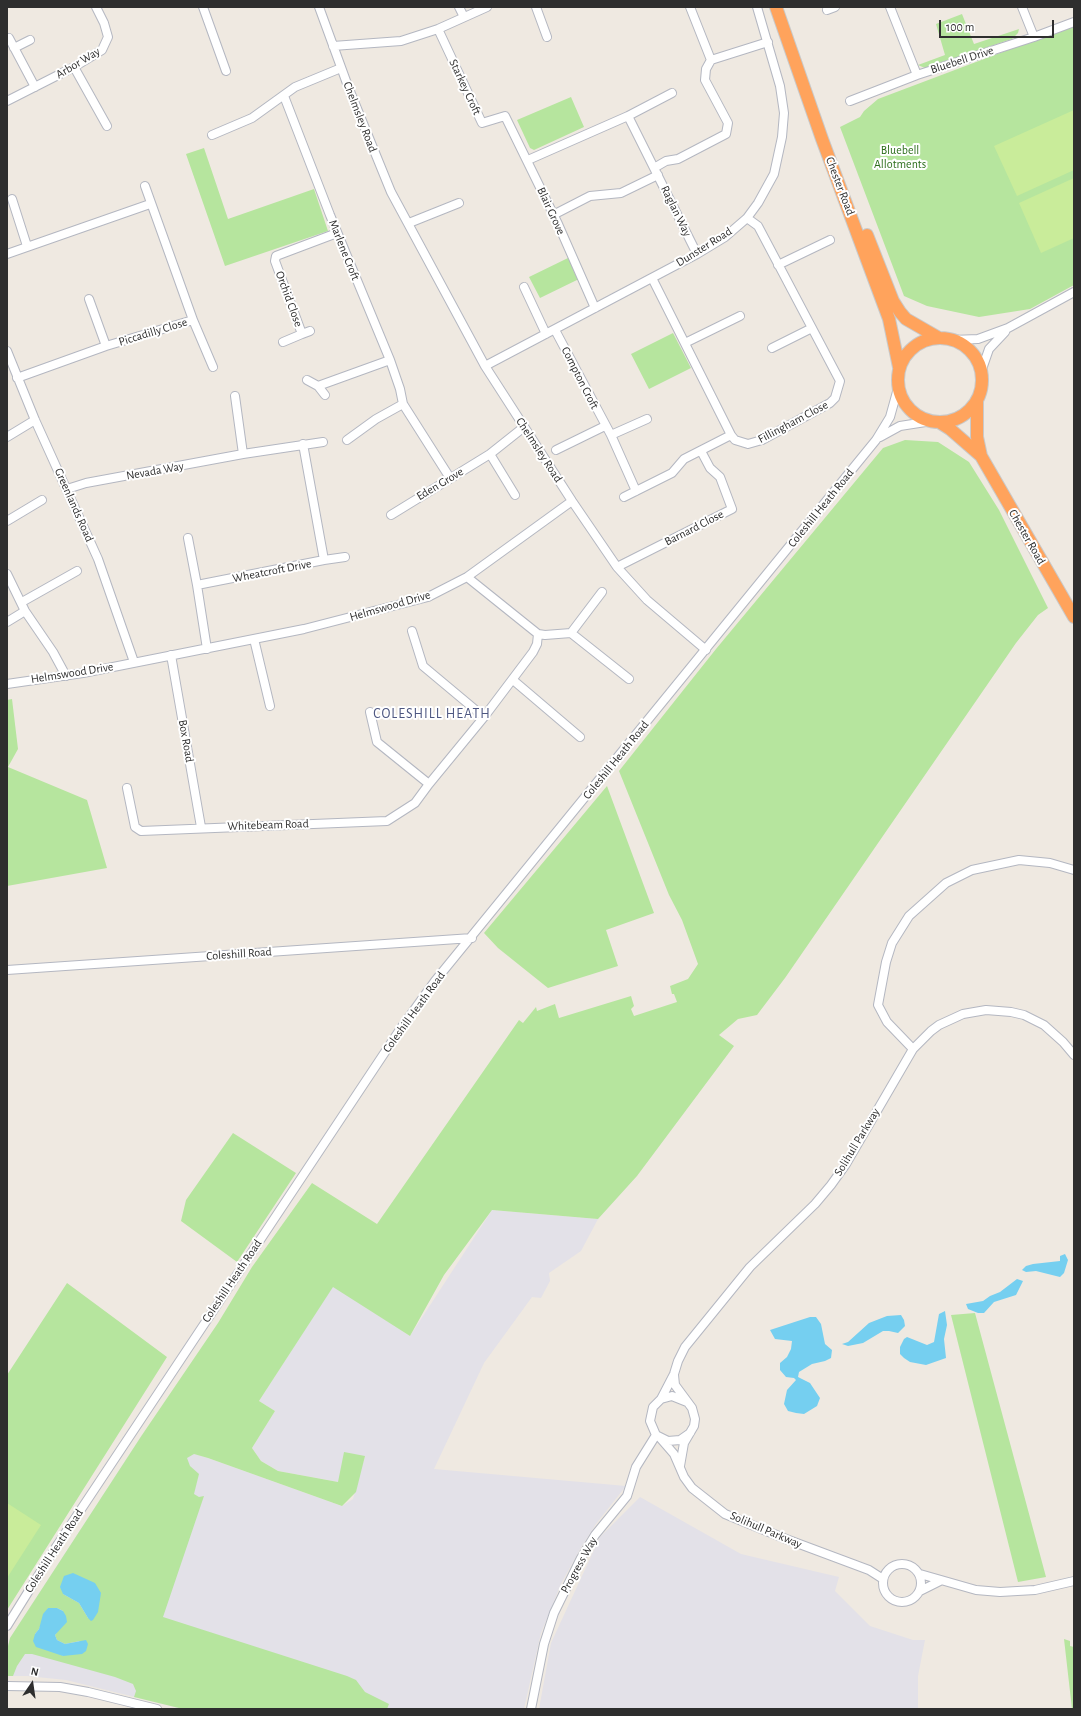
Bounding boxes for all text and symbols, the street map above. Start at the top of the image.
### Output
scale bar [941,12,1056,38]
text: 100 m [946,21,974,33]
street label: Bluebell Drive [929,43,995,77]
street label: Arbor Way [53,44,103,82]
street label: Starkey Croft [446,57,484,117]
street label: Chelmsley Road [340,80,380,154]
park label: Bluebell Allotments [874,143,926,171]
street label: Chester Road [822,155,858,217]
street label: Raglan Way [657,183,695,239]
street label: Blair Grove [534,185,568,237]
street label: Marlene Croft [325,218,363,282]
street label: Dunster Road [673,224,735,270]
street label: Orchid Close [272,269,306,329]
street label: Piccadilly Close [117,315,189,349]
street label: Compton Croft [558,344,602,412]
street label: Fillingham Close [755,397,831,447]
street label: Chelmsley Road [513,415,565,485]
street label: Nevada Way [125,459,185,483]
street label: Eden Grove [414,464,466,504]
street label: Greenlands Road [51,466,97,544]
street label: Coleshill Heath Road [785,466,857,550]
street label: Barnard Close [662,507,726,549]
street label: Chester Road [1005,507,1049,567]
street label: Wheatcroft Drive [231,556,313,586]
street label: Helmswood Drive [348,588,432,624]
street label: Helmswood Drive [30,659,114,687]
district label: COLESHILL HEATH [373,706,491,722]
street label: Coleshill Heath Road [580,718,652,802]
street label: Box Road [175,719,197,763]
street label: Whitebeam Road [227,816,309,834]
street label: Coleshill Road [206,945,272,963]
street label: Coleshill Heath Road [380,969,448,1055]
street label: Solihull Parkway [831,1105,883,1179]
street label: Coleshill Heath Road [199,1237,265,1325]
street label: Coleshill Heath Road [22,1506,86,1596]
street label: Solihull Parkway [728,1508,804,1552]
street label: Progress Way [558,1534,600,1596]
north arrow [12,1664,52,1704]
text: N [30,1666,40,1678]

